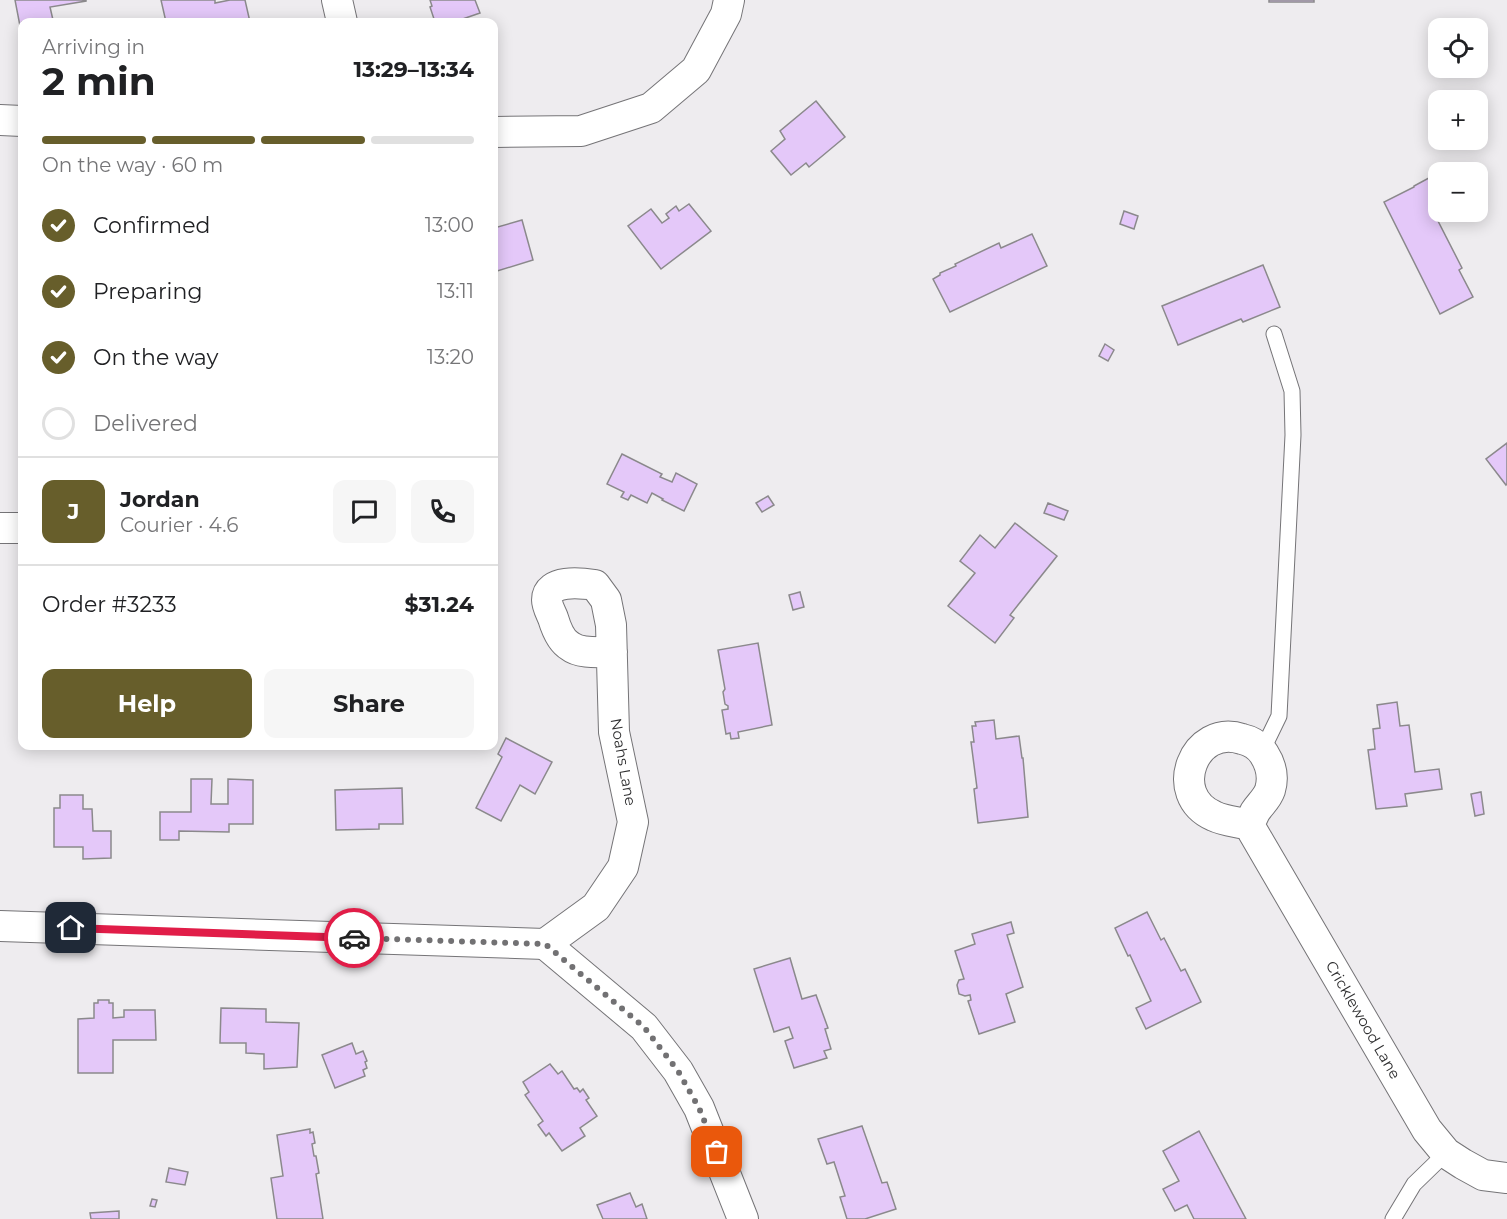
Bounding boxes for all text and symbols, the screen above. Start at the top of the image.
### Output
map controls [1428,18,1488,222]
button: locate [1428,18,1488,78]
text: Arriving in [42,35,145,59]
text: 13:29–13:34 [353,56,474,83]
text: 2 min [42,57,156,105]
button: + [1428,90,1488,150]
text: On the way · 60 m [42,153,223,177]
button: − [1428,162,1488,222]
icon: check [42,209,75,242]
text: Confirmed [93,212,210,239]
text: 13:00 [425,213,474,237]
icon: check [42,275,75,308]
text: Preparing [93,278,202,305]
text: 13:11 [437,279,474,303]
icon: check [42,341,75,374]
text: On the way [93,344,218,371]
text: 13:20 [427,345,474,369]
text: Delivered [93,410,198,437]
button: chat [333,480,396,543]
button: phone [411,480,474,543]
text: Jordan [120,486,200,513]
text: J [68,498,79,525]
text: Courier · 4.6 [120,513,238,537]
text: Order #3233 [42,591,177,618]
text: $31.24 [404,591,474,618]
button: Help [42,669,252,738]
button: Share [264,669,474,738]
street label: Noahs Lane [606,717,641,807]
pin [45,902,96,953]
courier [324,908,384,968]
icon: home [54,911,87,944]
icon: car [338,922,371,955]
street label: Cricklewood Lane [1322,957,1405,1082]
pin [691,1126,742,1177]
icon: bag [700,1135,733,1168]

